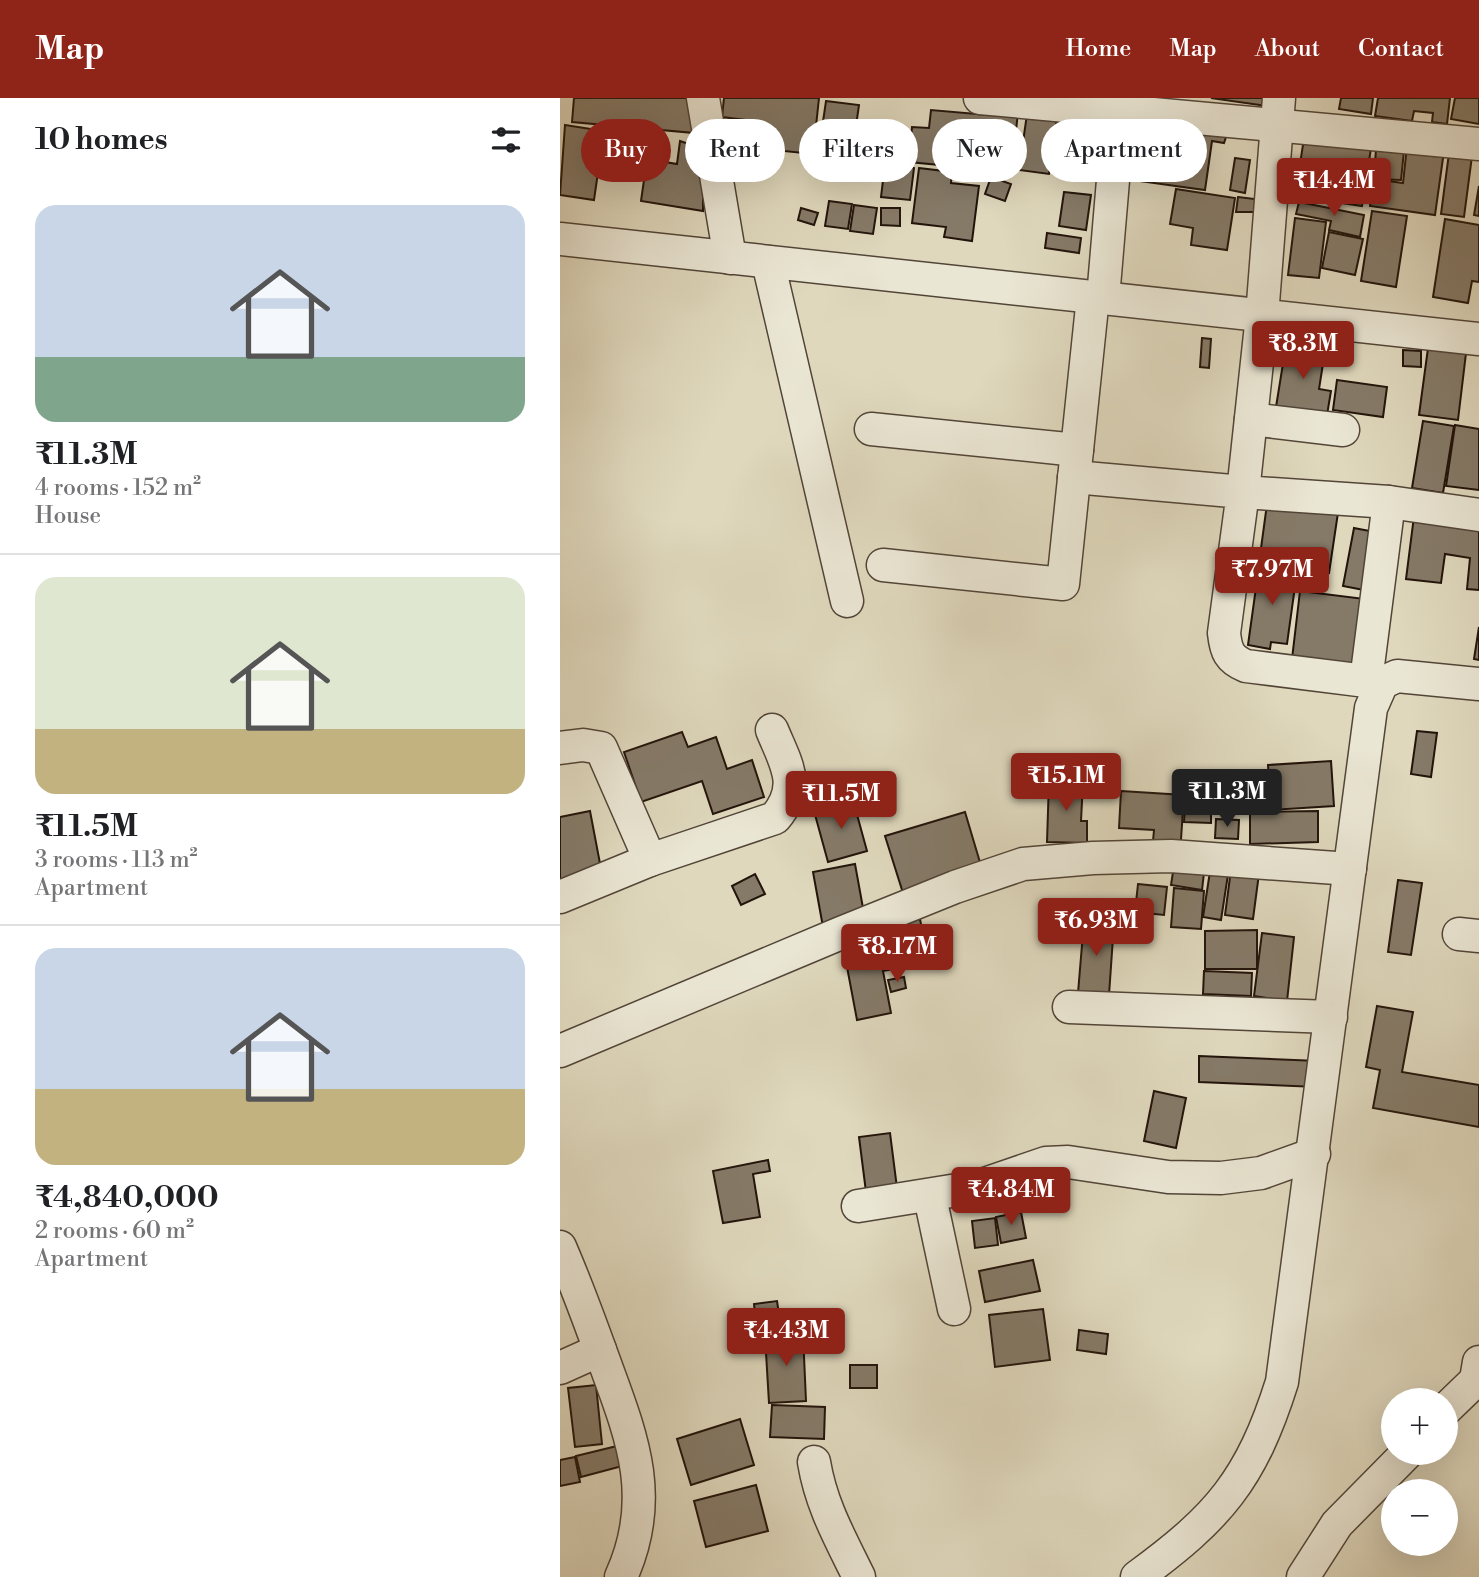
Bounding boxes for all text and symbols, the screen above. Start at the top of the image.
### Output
text: Map [35,29,104,70]
text: Home [1066,34,1131,64]
text: Map [1169,34,1217,64]
text: About [1255,34,1320,64]
text: Contact [1358,34,1444,64]
chip: Buy [581,119,671,182]
chip: Rent [685,119,785,182]
chip: Filters [799,119,918,182]
chip: New [932,119,1027,182]
chip: Apartment [1041,119,1207,182]
text: 10 homes [35,121,168,159]
icon: filters [487,121,525,159]
pin: ₹14.4M [1277,158,1391,218]
text: ₹14.4M [1293,167,1375,195]
icon: home [217,251,343,377]
pin: ₹8.3M [1254,322,1352,381]
text: ₹8.3M [1268,330,1338,358]
text: ₹11.3M [35,436,137,474]
text: 4 rooms · 152 m² [35,474,201,502]
text: House [35,502,101,530]
pin: ₹7.97M [1215,547,1329,607]
text: ₹7.97M [1231,556,1313,584]
icon: home [217,623,343,749]
pin: ₹15.1M [1009,754,1123,813]
text: ₹15.1M [1027,762,1105,790]
pin: ₹11.3M [1170,770,1284,829]
pin: ₹11.5M [784,772,898,831]
text: ₹11.3M [1188,778,1266,806]
text: ₹11.5M [802,780,880,808]
text: ₹11.5M [35,808,138,846]
text: 3 rooms · 113 m² [35,846,198,874]
text: Apartment [35,874,148,902]
pin: ₹6.93M [1039,898,1153,958]
text: ₹6.93M [1054,907,1138,935]
pin: ₹8.17M [840,924,954,984]
text: ₹8.17M [857,933,937,961]
icon: home [217,994,343,1120]
pin: ₹4.84M [954,1168,1068,1227]
text: ₹4.84M [967,1176,1055,1204]
text: ₹4,840,000 [35,1179,219,1217]
text: 2 rooms · 60 m² [35,1217,194,1245]
text: Apartment [35,1245,148,1273]
pin: ₹4.43M [729,1308,843,1368]
text: ₹4.43M [743,1317,829,1345]
map controls [1381,1388,1458,1556]
button: + [1381,1388,1458,1465]
button: − [1381,1479,1458,1556]

